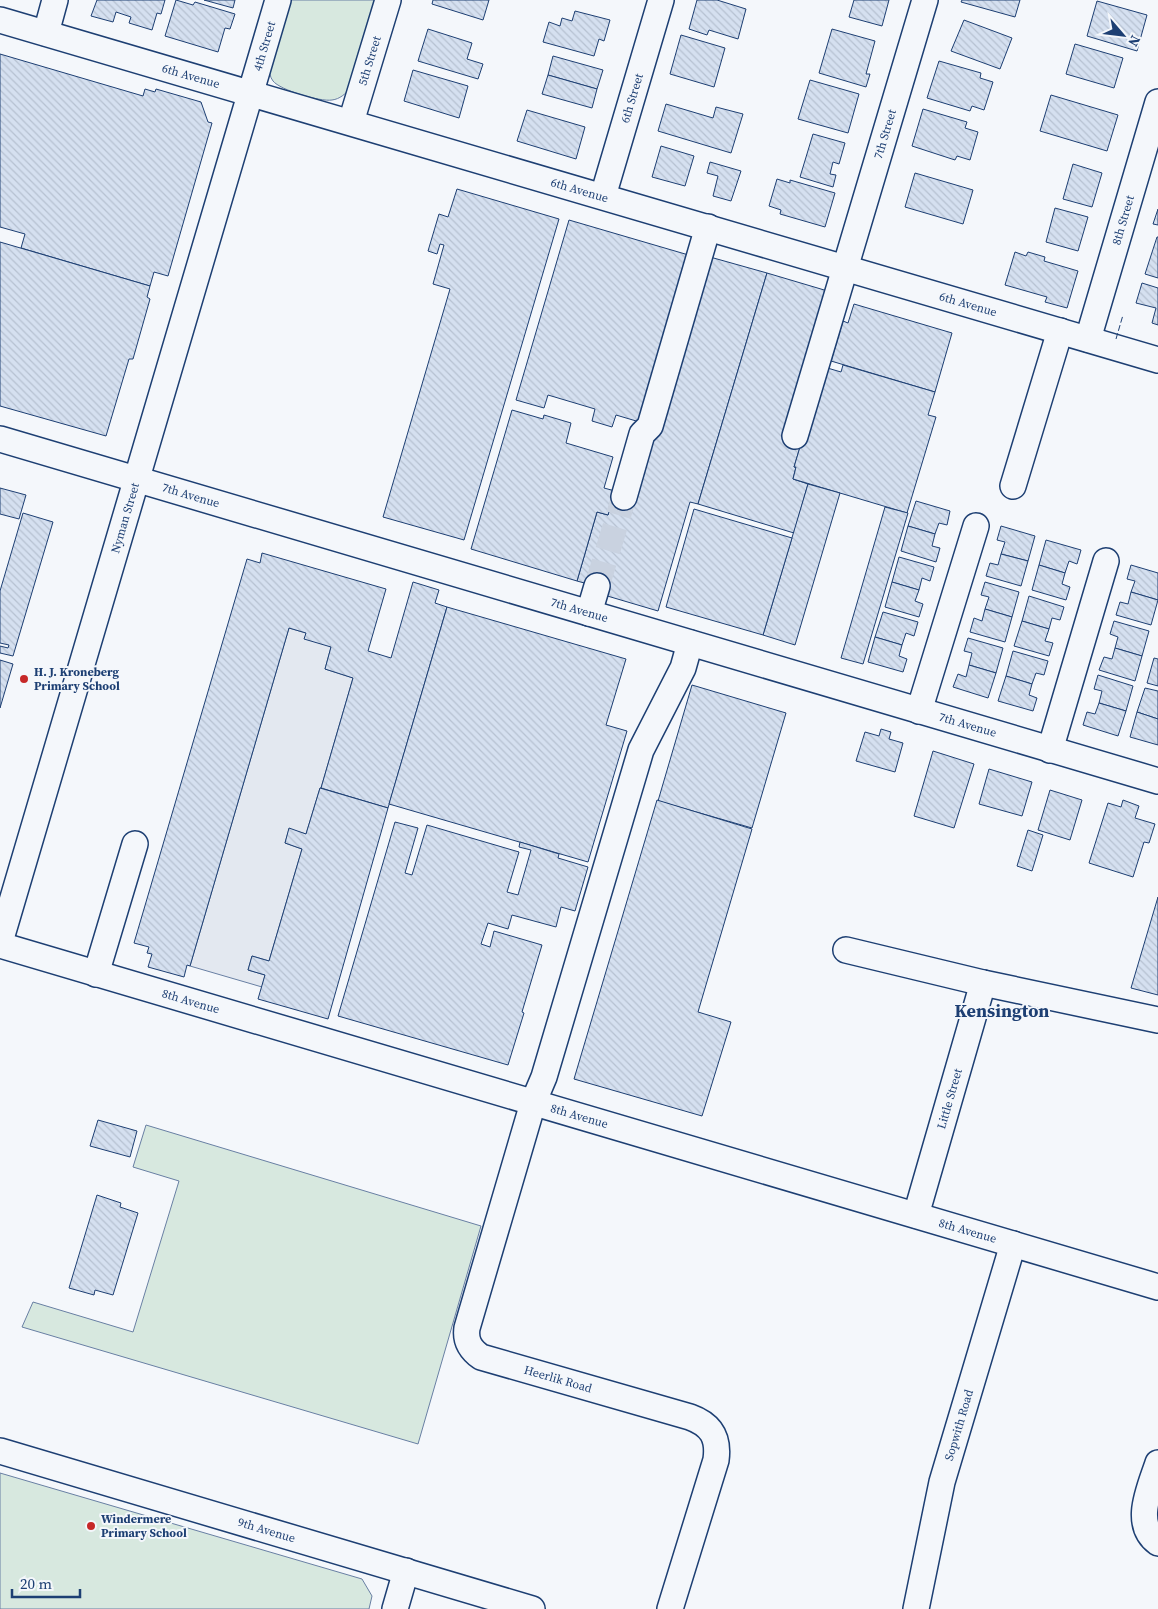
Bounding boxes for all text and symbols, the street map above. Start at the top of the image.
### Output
north arrow [1098,10,1148,60]
street label: 4th Street [249,19,279,73]
text: N [1123,32,1146,50]
street label: 5th Street [355,34,385,87]
street label: 6th Avenue [160,60,222,92]
street label: 6th Street [617,71,647,125]
street label: 7th Street [870,107,900,161]
street label: 6th Avenue [549,174,610,206]
street label: 8th Street [1108,193,1138,247]
street label: 6th Avenue [937,288,999,320]
street label: 7th Avenue [160,479,222,511]
street label: Nyman Street [107,481,143,555]
street label: 7th Avenue [549,594,610,626]
place label: H. J. Kroneberg Primary School [34,664,120,694]
marker: H. J. Kroneberg Primary School [18,673,30,685]
street label: 7th Avenue [937,709,998,741]
street label: 8th Avenue [160,985,222,1017]
district label: Kensington [955,998,1049,1023]
street label: Little Street [933,1067,966,1131]
street label: 8th Avenue [549,1100,610,1132]
street label: 8th Avenue [937,1215,998,1247]
street label: Heerlik Road [522,1362,594,1396]
street label: Sopwith Road [941,1387,977,1463]
place label: Windermere Primary School [101,1511,187,1541]
street label: 9th Avenue [236,1514,297,1546]
marker: Windermere Primary School [85,1520,97,1532]
scale bar [12,1566,80,1598]
text: 20 m [20,1573,52,1594]

